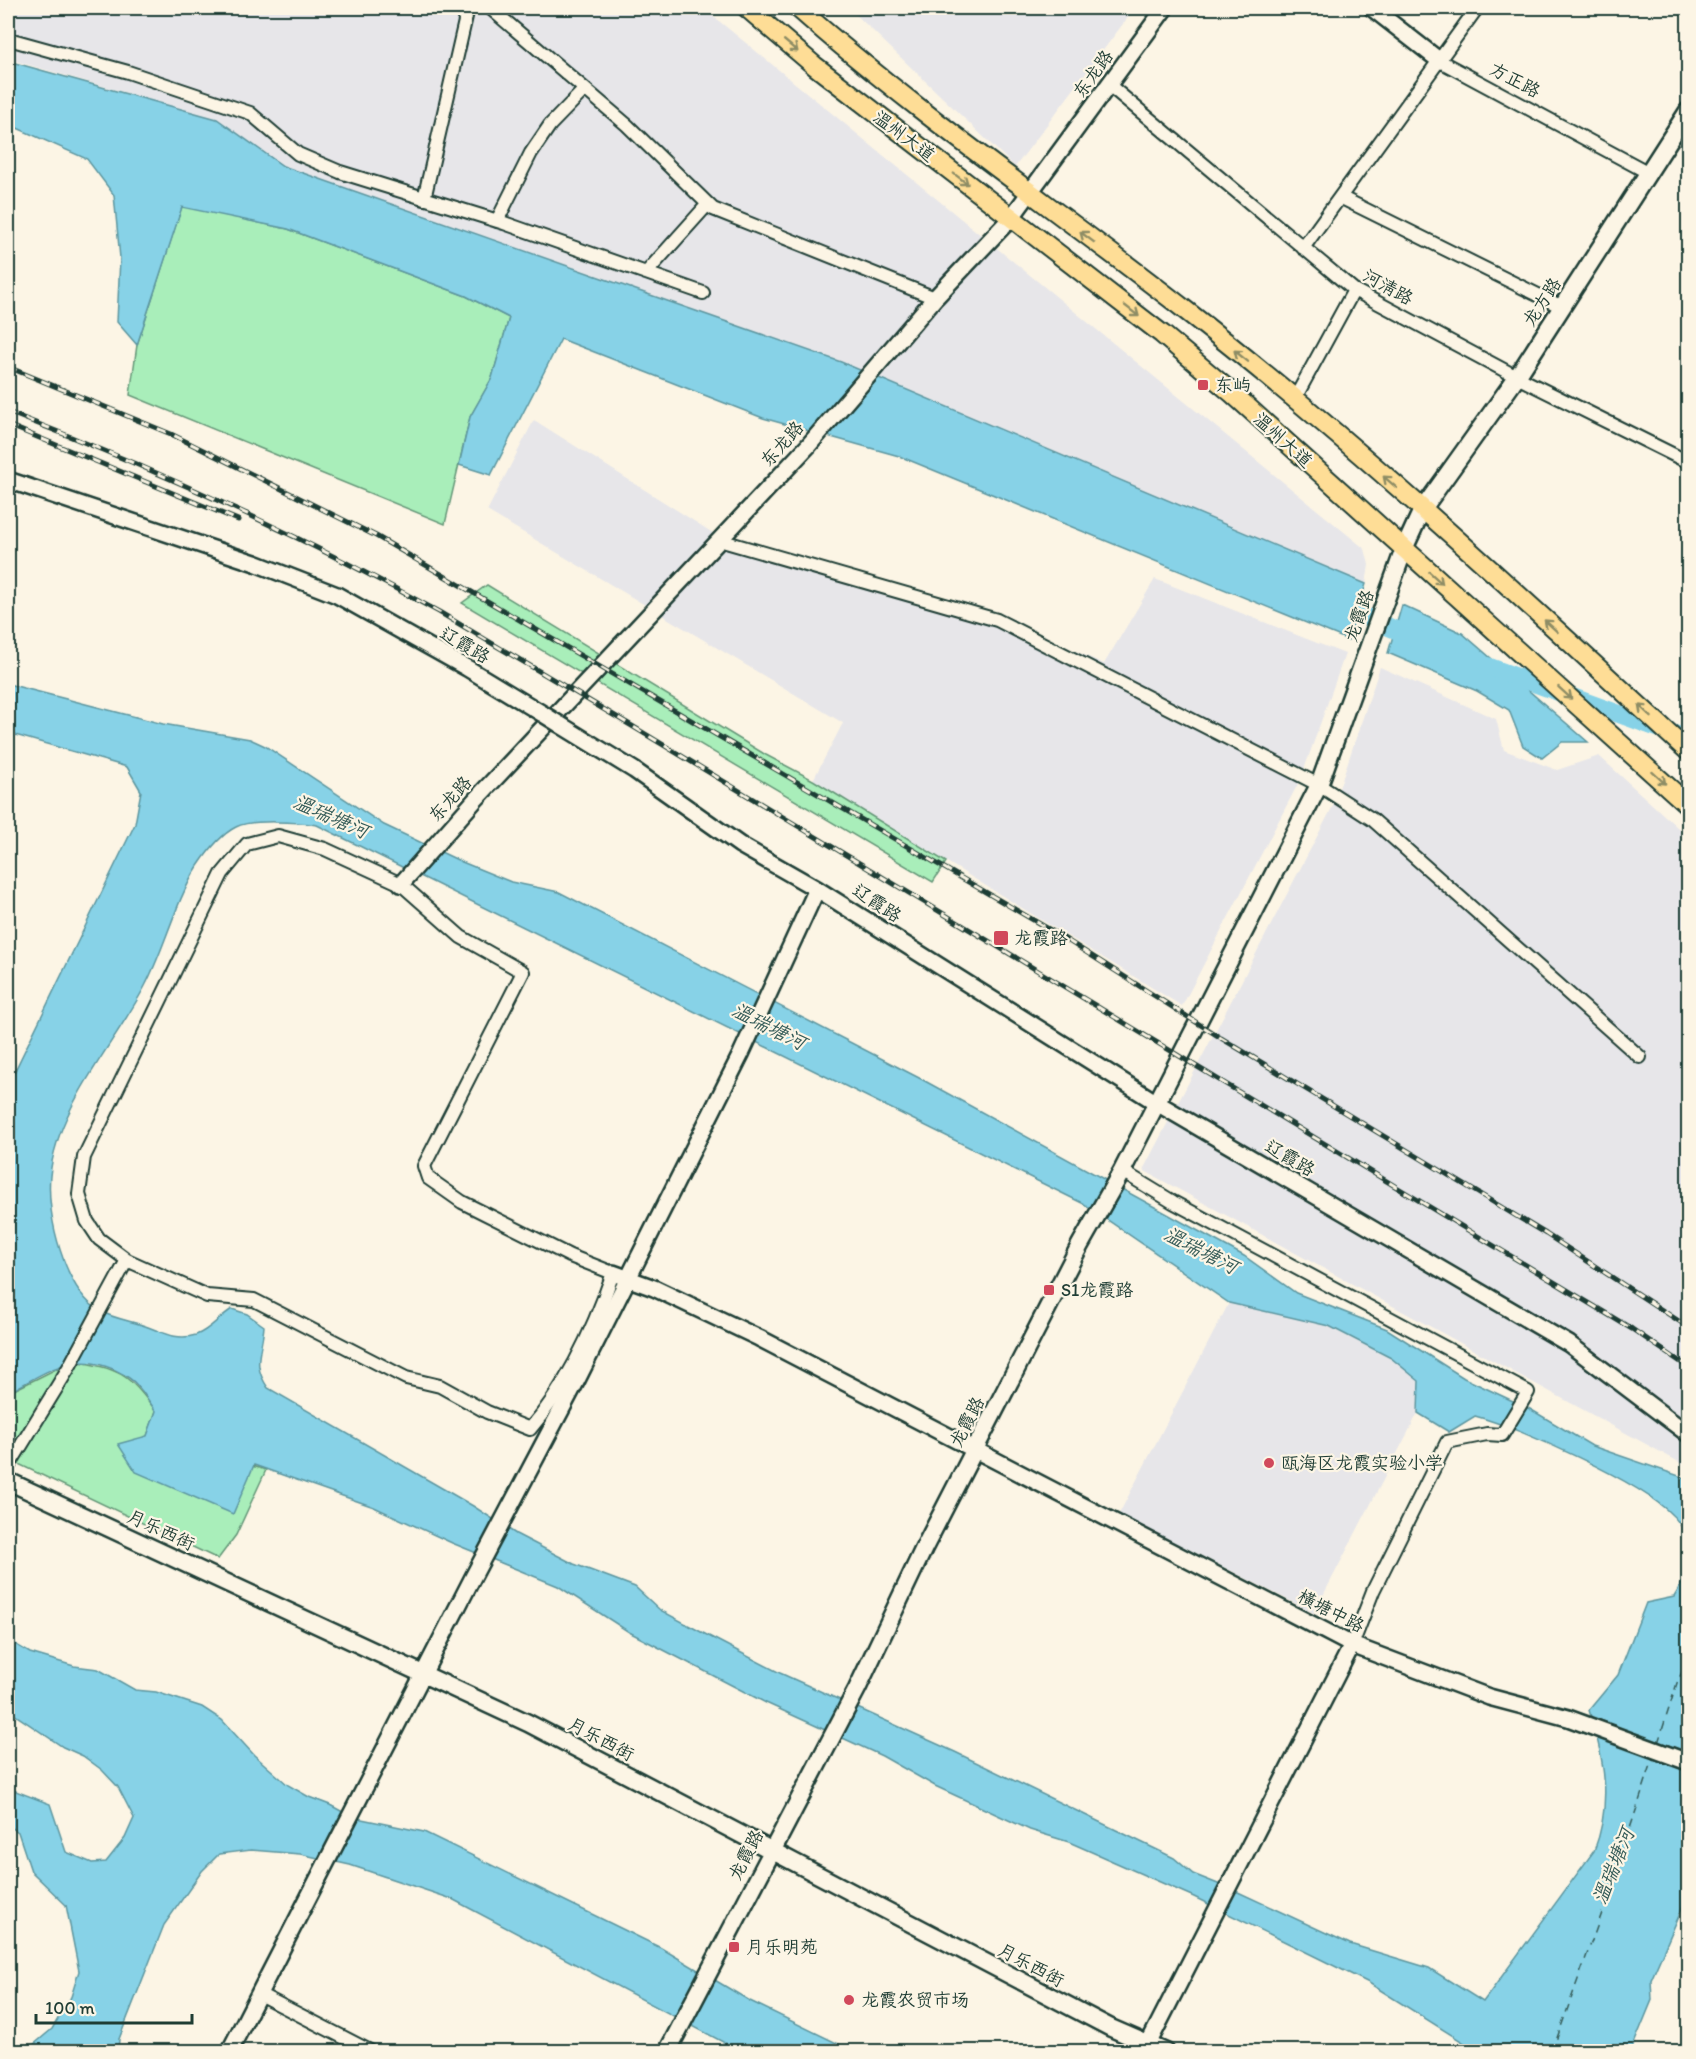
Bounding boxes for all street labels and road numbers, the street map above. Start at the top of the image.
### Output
street label: 东龙路 [1068,46,1118,102]
street label: 方正路 [1486,58,1544,102]
street label: 温州大道 [869,106,939,166]
street label: 河清路 [1359,264,1417,310]
street label: 龙方路 [1518,273,1566,331]
street label: 温州大道 [1249,408,1317,472]
street label: 东龙路 [756,417,808,471]
street label: 龙霞路 [1339,587,1379,645]
street label: 辽霞路 [436,622,494,668]
street label: 东龙路 [424,772,476,826]
street label: 辽霞路 [848,879,906,927]
street label: 辽霞路 [1261,1135,1319,1181]
street label: 龙霞路 [945,1393,989,1451]
street label: 月乐西街 [124,1505,198,1555]
street label: 横塘中路 [1294,1585,1368,1637]
street label: 月乐西街 [564,1712,638,1766]
street label: 龙霞路 [724,1826,768,1884]
street label: 月乐西街 [994,1938,1068,1992]

